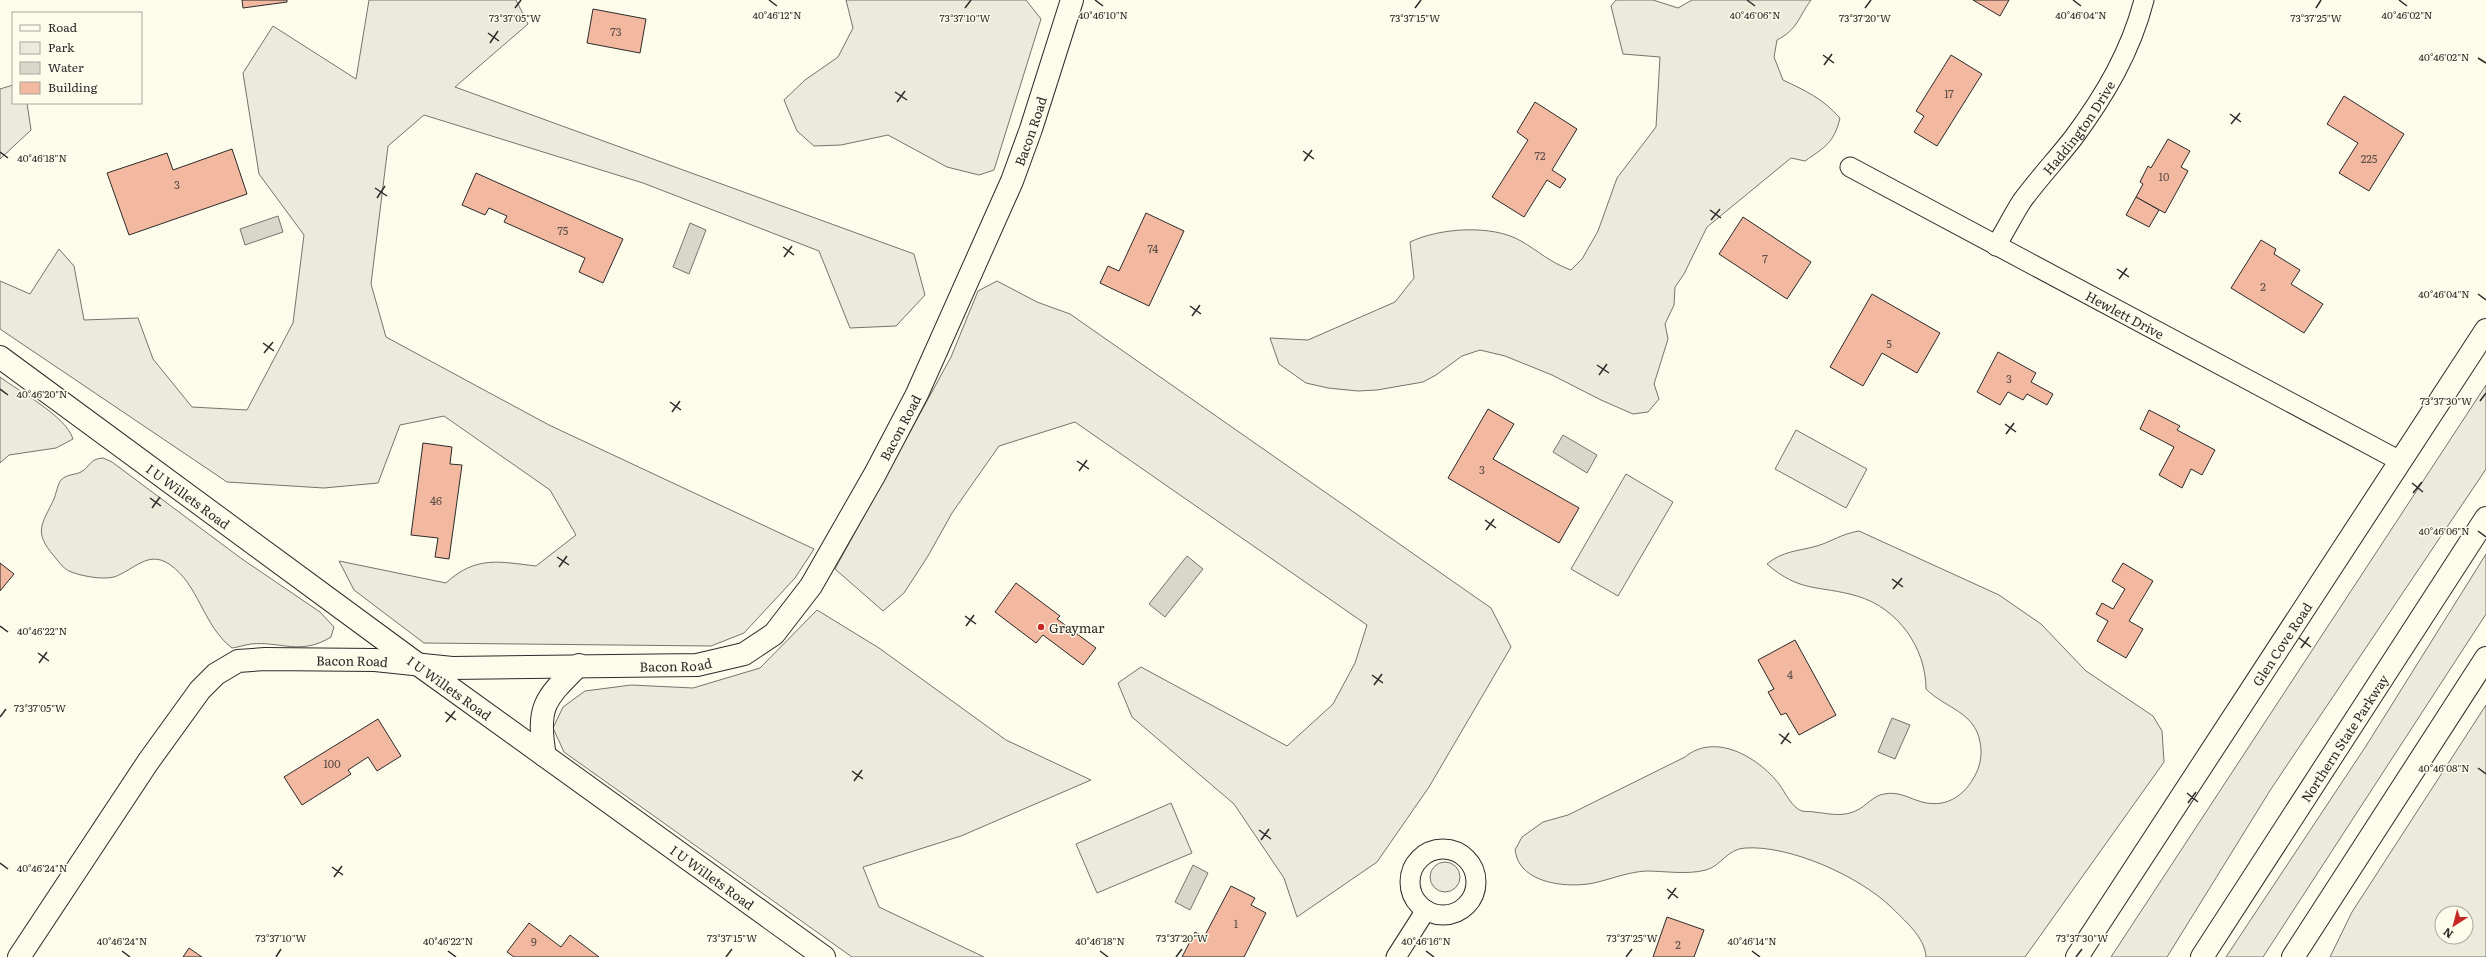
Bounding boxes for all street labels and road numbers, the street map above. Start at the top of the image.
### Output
street label: Haddington Drive [2038,76,2119,178]
street label: Bacon Road [1009,94,1050,168]
street label: Hewlett Drive [2083,285,2168,343]
street label: Bacon Road [874,391,925,464]
street label: I U Willets Road [143,458,234,533]
street label: Glen Cove Road [2247,598,2316,689]
street label: Bacon Road [316,650,389,671]
street label: I U Willets Road [404,650,496,724]
street label: Bacon Road [639,652,714,675]
street label: Northern State Parkway [2295,670,2392,805]
street label: I U Willets Road [667,840,759,914]

